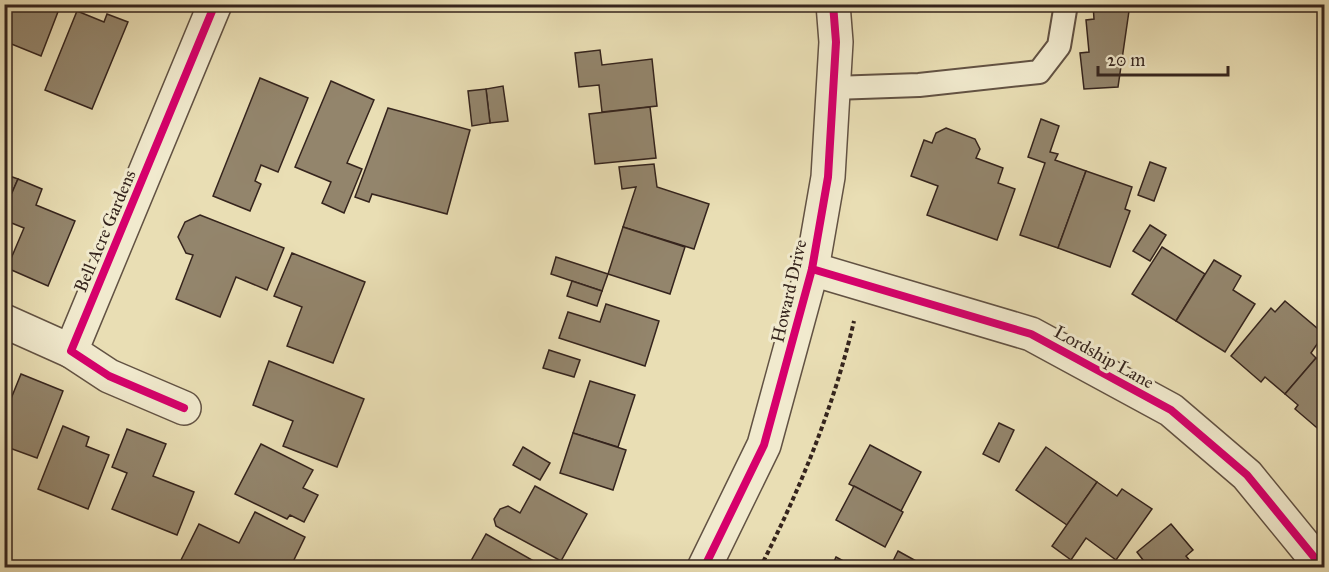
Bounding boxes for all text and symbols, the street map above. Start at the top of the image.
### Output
scale bar [1098,39,1228,77]
text: 20 m [1107,49,1145,71]
street label: Bell Acre Gardens [69,166,141,296]
street label: Howard Drive [766,237,812,345]
street label: Lordship Lane [1050,321,1158,393]

